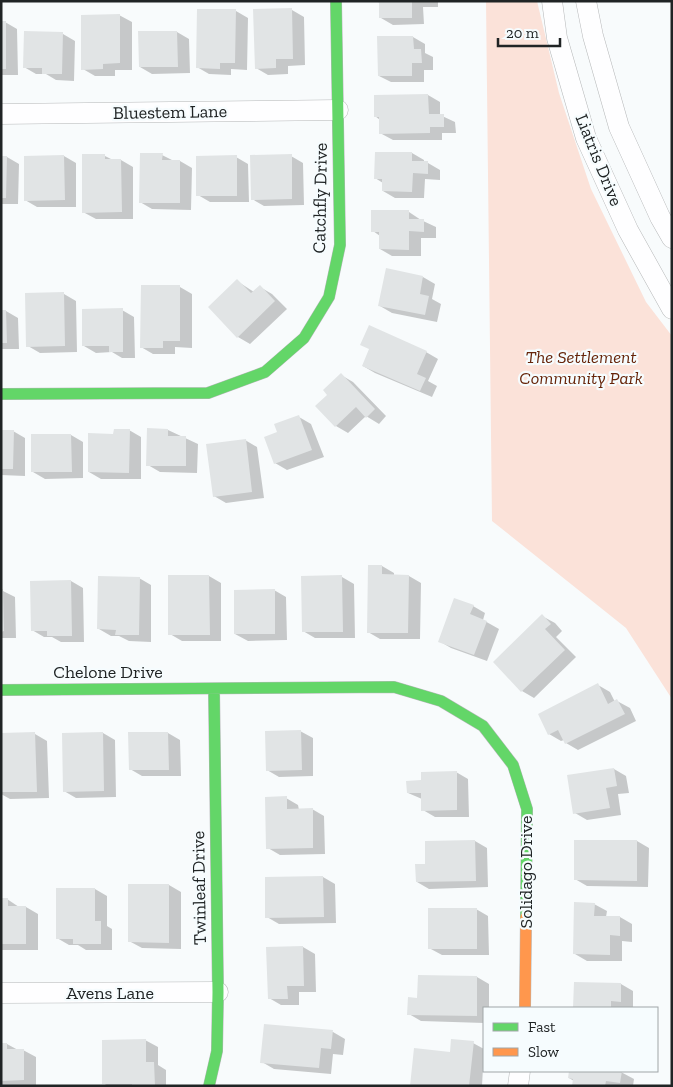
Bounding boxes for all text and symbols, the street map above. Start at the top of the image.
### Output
scale bar [498,15,560,47]
text: 20 m [506,24,539,42]
street label: Bluestem Lane [113,100,227,124]
street label: Liatris Drive [571,111,627,209]
street label: Catchfly Drive [308,142,332,254]
park label: The Settlement Community Park [519,346,643,389]
street label: Chelone Drive [53,661,163,683]
street label: Solidago Drive [515,816,537,928]
street label: Twinleaf Drive [187,831,211,945]
street label: Avens Lane [66,982,154,1004]
legend [483,1007,658,1072]
text: Fast [528,1018,556,1036]
text: Slow [528,1043,560,1061]

